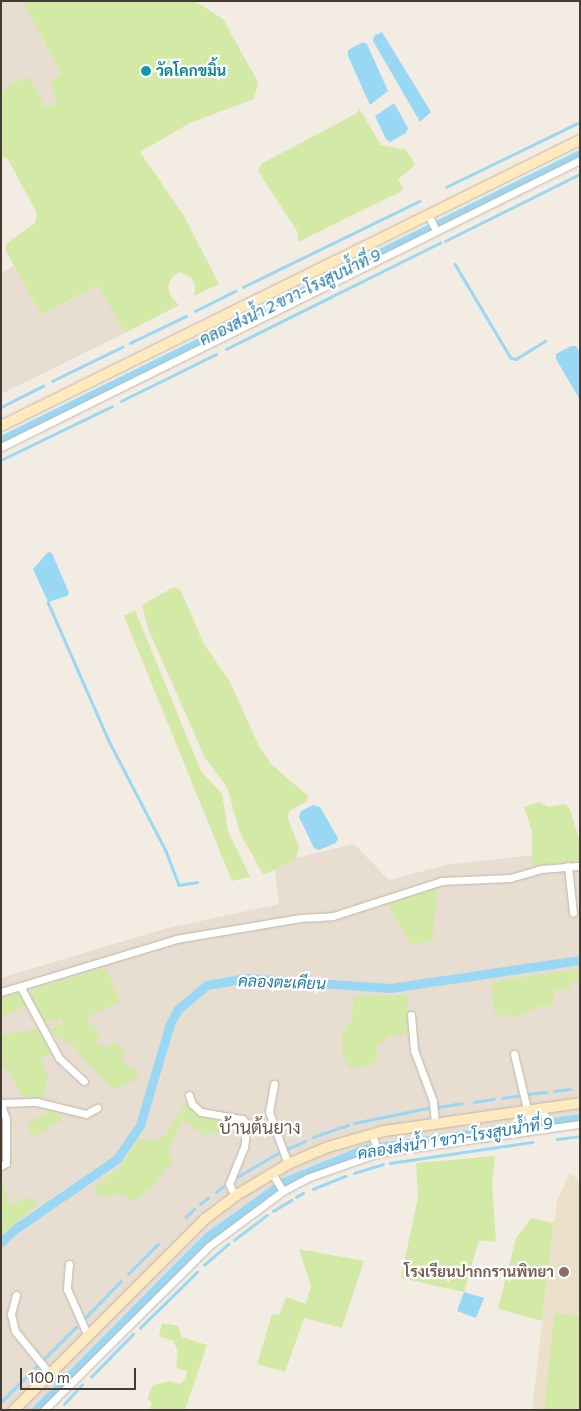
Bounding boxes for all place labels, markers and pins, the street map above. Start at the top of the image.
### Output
place label: วัดโคกขมิ้น [156,62,226,80]
marker: วัดโคกขมิ้น [140,65,152,77]
place label: โรงเรียนปากกรานพิทยา [404,1263,554,1281]
marker: โรงเรียนปากกรานพิทยา [558,1266,570,1278]

